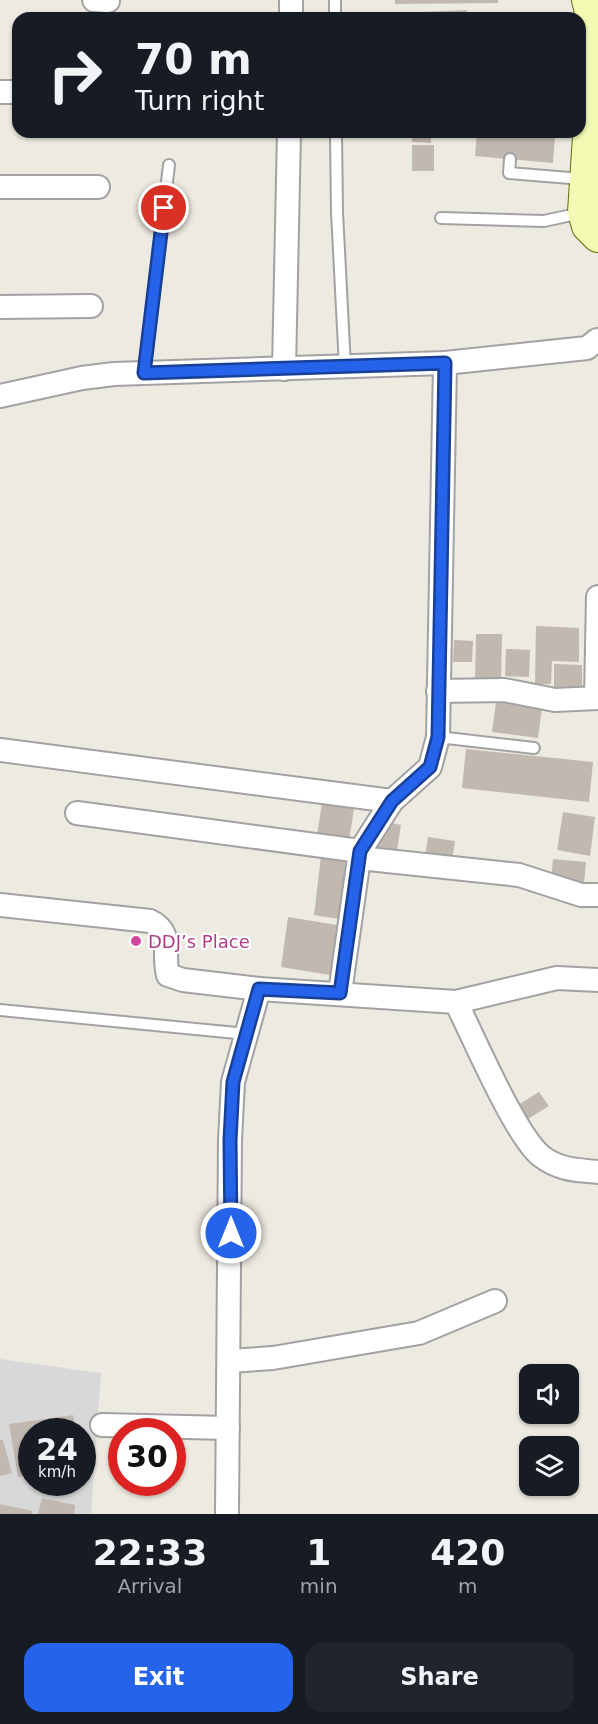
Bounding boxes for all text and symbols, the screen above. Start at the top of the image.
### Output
text: 70 m [135,35,252,84]
icon: right [36,36,114,114]
text: Turn right [135,85,264,116]
pin [138,182,189,233]
icon: arrive [147,191,180,224]
place label: DDJ’s Place [148,931,250,952]
marker: DDJ’s Place [129,934,143,948]
position arrow [199,1201,263,1265]
map controls [519,1364,579,1496]
button: sound [519,1364,579,1424]
speed limit sign: 30 [108,1418,186,1496]
text: 24 [36,1432,78,1467]
button: layers [519,1436,579,1496]
text: km/h [38,1463,76,1481]
text: 22:33 [93,1532,207,1573]
text: 1 [306,1532,331,1573]
text: 420 [430,1532,505,1573]
text: Arrival [117,1574,182,1598]
text: min [300,1574,338,1598]
text: m [458,1574,478,1598]
button: Exit [24,1643,293,1712]
button: Share [305,1643,574,1712]

